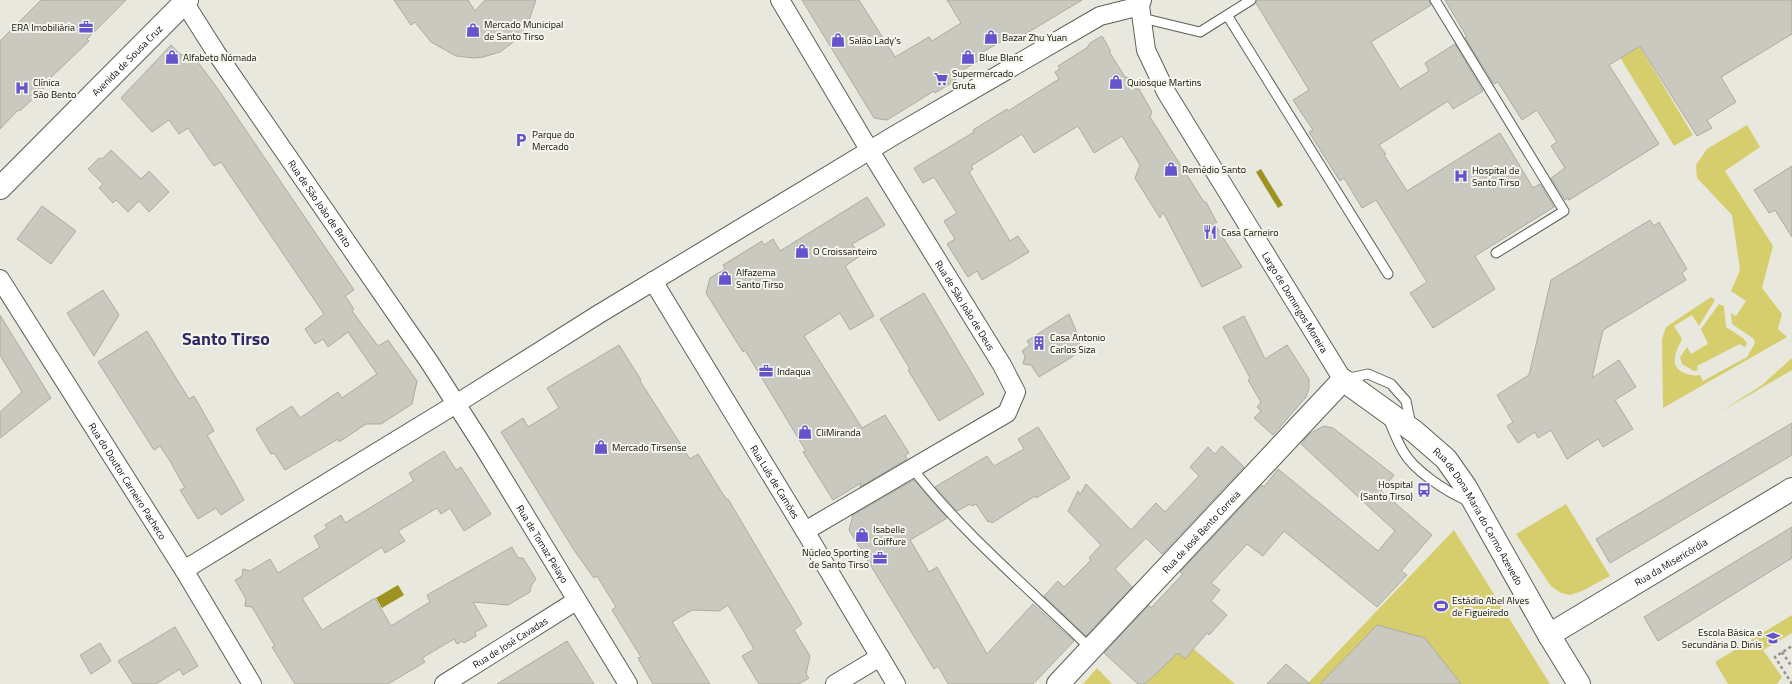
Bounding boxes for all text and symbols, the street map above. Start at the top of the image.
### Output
place label: Mercado Municipal de Santo Tirso [484,17,563,44]
office icon: ERA Imobiliária [78,19,94,35]
place label: ERA Imobiliária [12,20,75,35]
street label: Avenida de Sousa Cruz [89,22,166,100]
shop icon: Mercado Municipal de Santo Tirso [465,22,481,38]
shop icon: Bazar Zhu Yuan [983,29,999,45]
place label: Bazar Zhu Yuan [1002,30,1067,45]
shop icon: Salão Lady's [830,32,846,48]
place label: Salão Lady's [849,33,901,48]
shop icon: Alfabeto Nómada [164,49,180,65]
shop icon: Blue Blanc [960,49,976,65]
place label: Alfabeto Nómada [183,50,257,65]
place label: Blue Blanc [979,50,1023,65]
place label: Supermercado Gruta [952,66,1013,93]
supermarket icon: Supermercado Gruta [933,71,949,87]
shop icon: Quiosque Martins [1108,74,1124,90]
place label: Clínica São Bento [33,75,76,102]
place label: Quiosque Martins [1127,75,1202,90]
hospital icon: Clínica São Bento [14,80,30,96]
place label: Parque do Mercado [532,127,575,154]
parking icon: Parque do Mercado [513,132,529,148]
street label: Rua de São João de Brito [284,157,355,250]
shop icon: Remédio Santo [1163,161,1179,177]
place label: Remédio Santo [1182,162,1246,177]
place label: Hospital de Santo Tirso [1472,163,1520,190]
hospital icon: Hospital de Santo Tirso [1453,168,1469,184]
restaurant icon: Casa Carneiro [1202,224,1218,240]
place label: Casa Carneiro [1221,225,1278,240]
shop icon: O Croissanteiro [794,243,810,259]
place label: O Croissanteiro [813,244,877,259]
street label: Largo de Domingos Moreira [1258,249,1332,356]
street label: Rua de São João de Deus [931,257,999,354]
place label: Alfazema Santo Tirso [736,265,784,292]
shop icon: Alfazema Santo Tirso [717,270,733,286]
district label: Santo Tirso [182,325,270,352]
place label: Casa Antonio Carlos Siza [1050,330,1105,357]
building icon: Casa Antonio Carlos Siza [1031,335,1047,351]
office icon: Indaqua [758,363,774,379]
place label: Indaqua [777,364,811,379]
street label: Rua do Doutor Carneiro Pacheco [85,420,170,543]
shop icon: CliMiranda [797,424,813,440]
place label: CliMiranda [816,425,861,440]
shop icon: Mercado Tirsense [593,439,609,455]
place label: Mercado Tirsense [612,440,687,455]
street label: Rua Luís de Camões [746,442,803,522]
street label: Rua de Dona Maria do Carmo Azevedo [1430,444,1526,588]
place label: Hospital (Santo Tirso) [1360,477,1413,504]
bus stop icon: Hospital (Santo Tirso) [1416,482,1432,498]
street label: Rua de José Bento Correia [1159,487,1244,577]
street label: Rua de Tomaz Pelayo [513,502,572,586]
place label: Isabelle Coiffure [873,522,906,549]
shop icon: Isabelle Coiffure [854,527,870,543]
street label: Rua da Misericórdia [1632,535,1710,590]
place label: Núcleo Sporting de Santo Tirso [802,545,869,572]
office icon: Núcleo Sporting de Santo Tirso [872,550,888,566]
place label: Estádio Abel Alves de Figueiredo [1452,593,1529,620]
sports icon: Estádio Abel Alves de Figueiredo [1433,598,1449,614]
street label: Rua de José Cavadas [470,613,551,672]
place label: Escola Básica e Secundária D. Dinis [1682,625,1762,652]
school or university icon: Escola Básica e Secundária D. Dinis [1765,630,1781,646]

